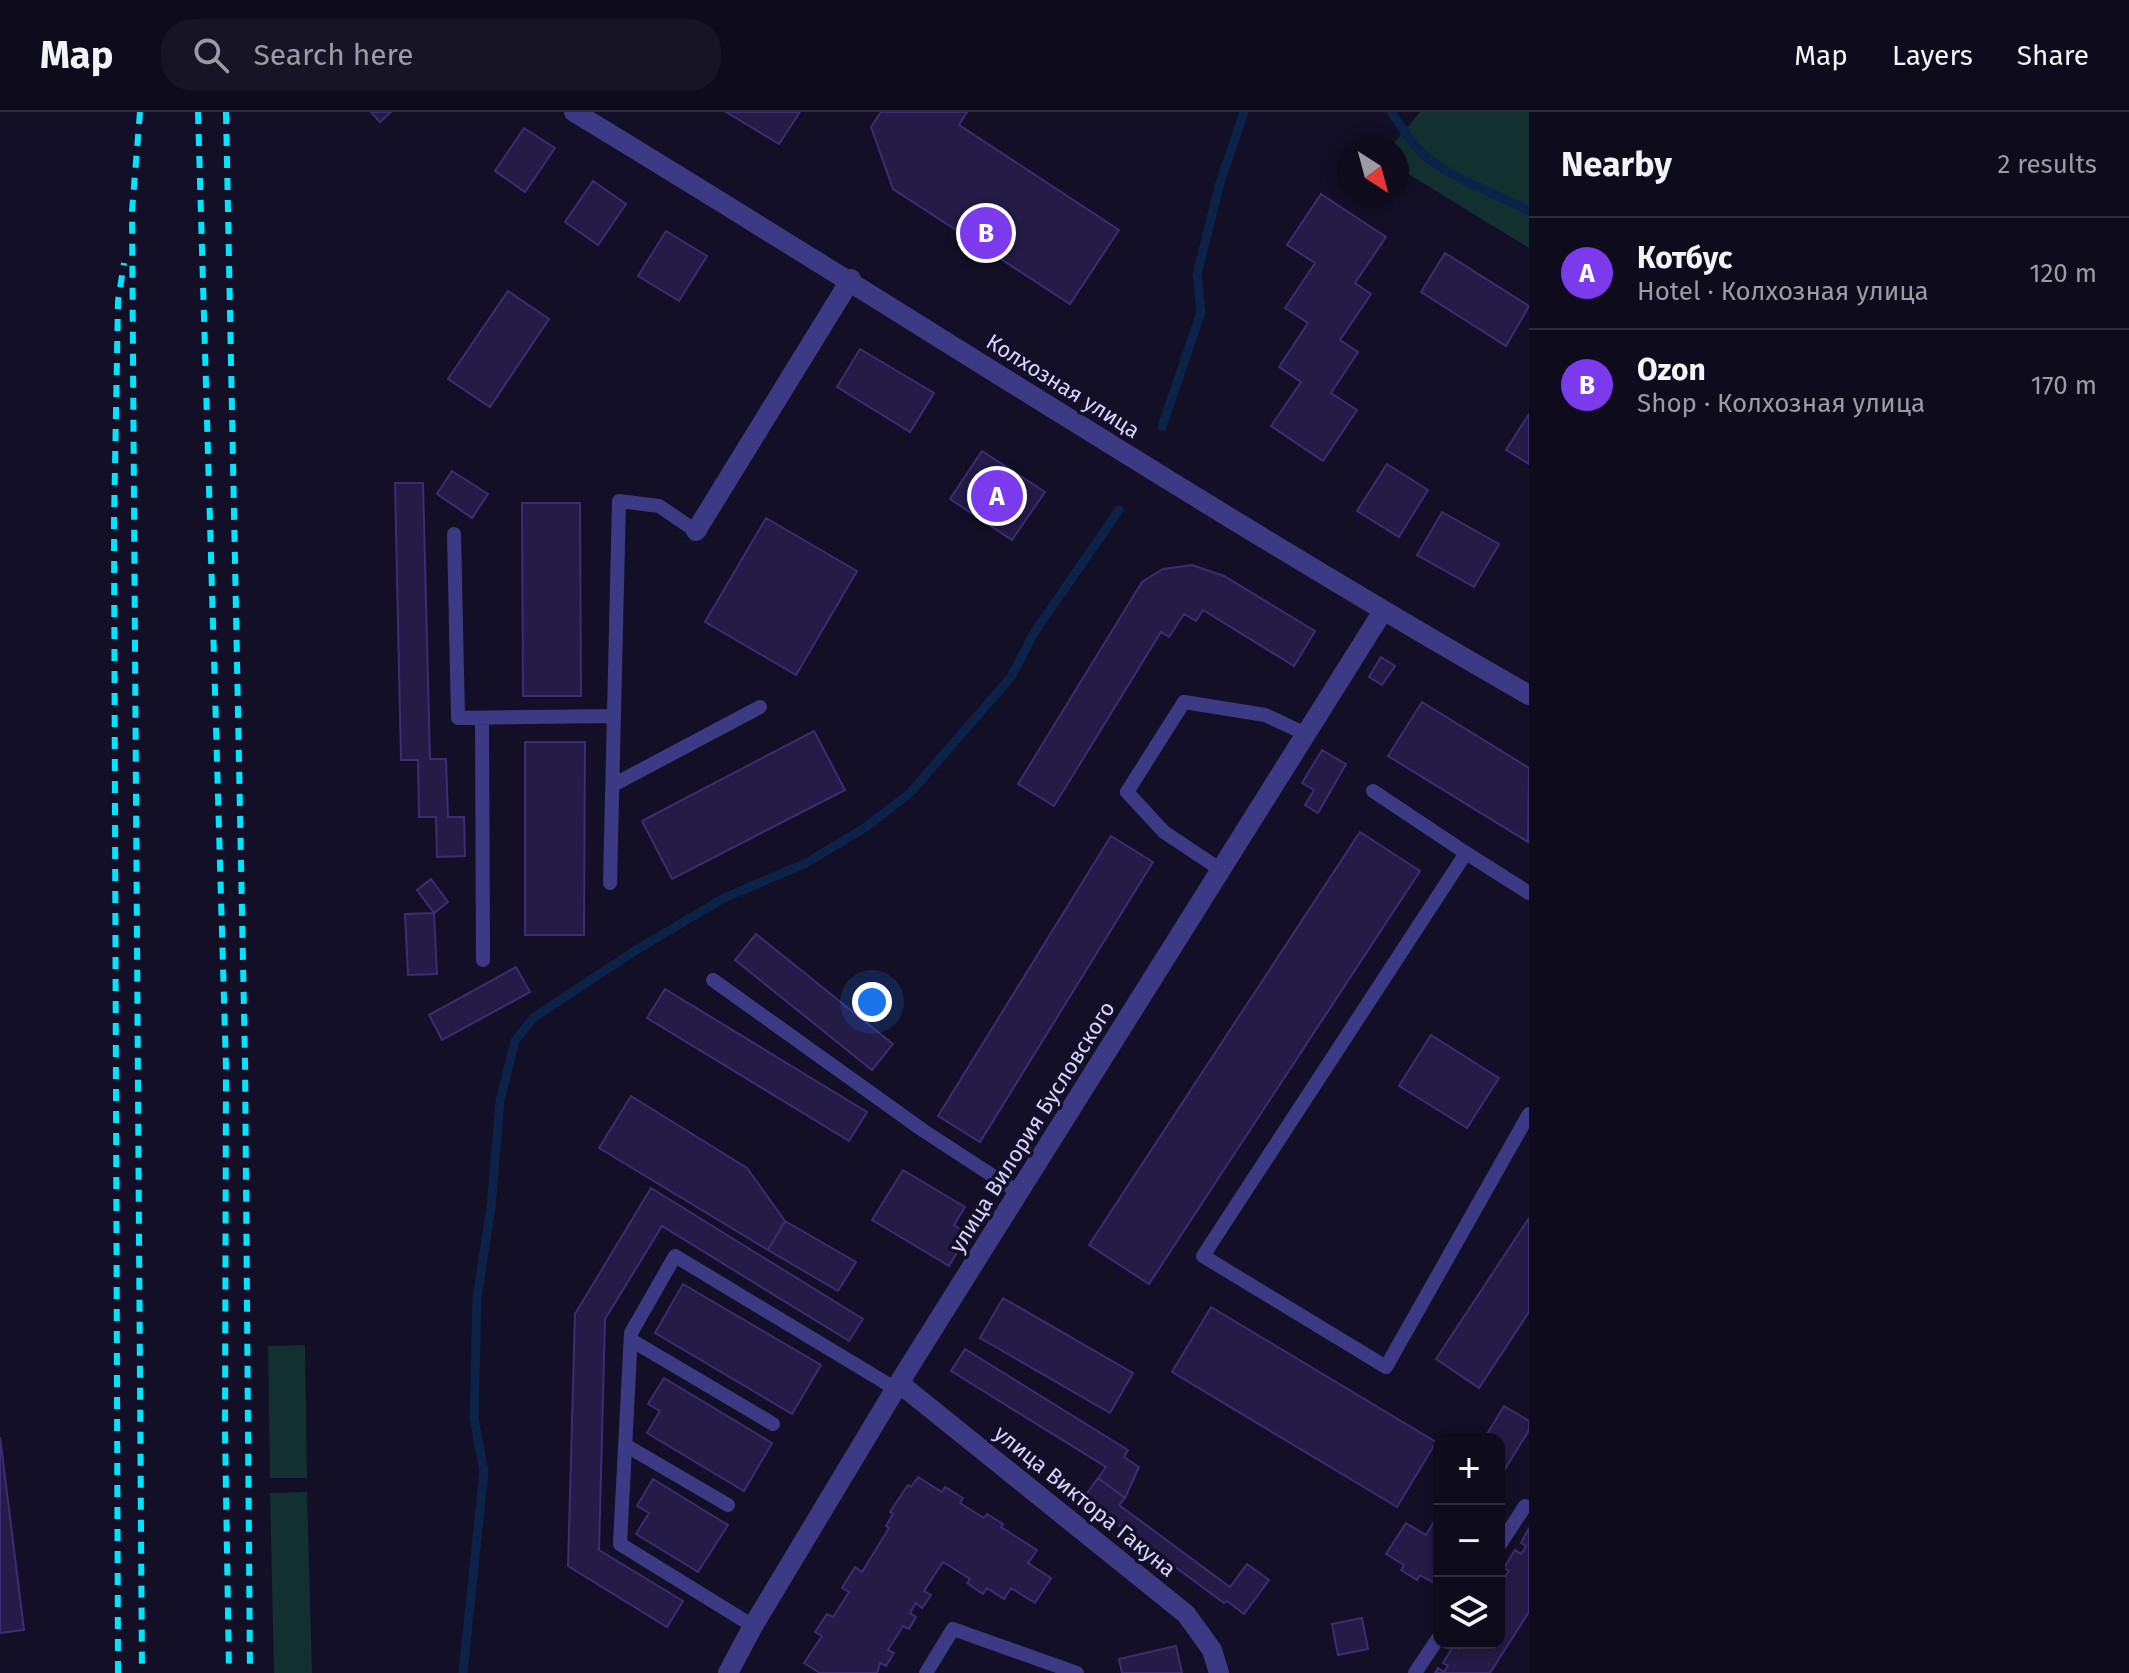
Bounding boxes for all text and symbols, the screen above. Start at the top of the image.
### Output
search box [161,19,721,91]
text: Map [40,32,113,78]
icon: search [189,33,233,77]
text: Search here [253,37,414,73]
text: Map [1794,39,1848,72]
text: Layers [1892,39,1973,72]
text: Share [2017,39,2089,72]
north arrow [1337,136,1409,208]
text: Nearby [1561,144,1672,185]
text: 2 results [1997,149,2097,180]
pin: B [960,203,1012,263]
text: Котбус [1637,240,1732,276]
text: A [1579,258,1595,289]
text: 120 m [2029,258,2097,289]
text: Hotel · Колхозная улица [1637,276,1929,307]
street label: Колхозная улица [981,328,1145,444]
text: Ozon [1637,352,1706,388]
text: B [1579,370,1595,401]
text: 170 m [2031,370,2097,401]
text: Shop · Колхозная улица [1637,388,1925,419]
pin: A [971,466,1023,526]
your location [852,982,892,1022]
street label: улица Вилория Бусловского [943,996,1121,1258]
street label: улица Виктора Гакуна [989,1419,1181,1583]
map controls [1433,1433,1505,1649]
button: + [1433,1433,1505,1505]
button: − [1433,1505,1505,1577]
button: layers [1433,1577,1505,1649]

